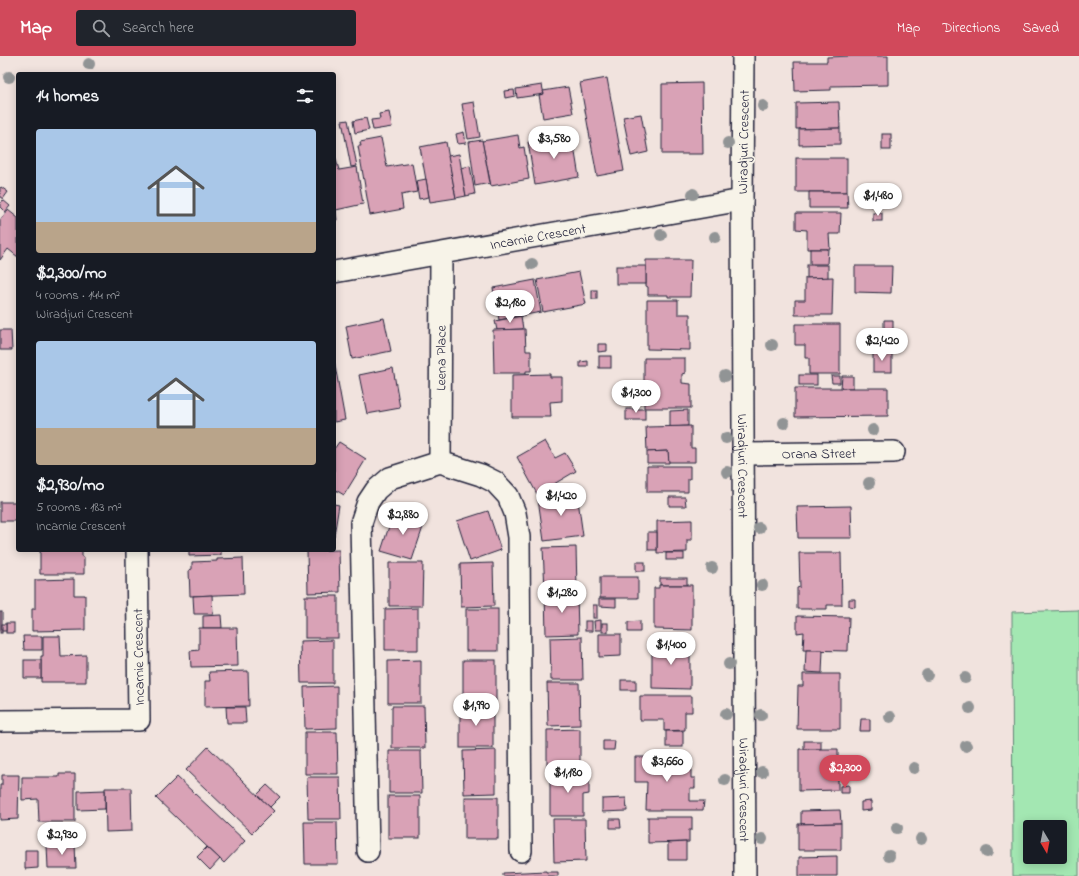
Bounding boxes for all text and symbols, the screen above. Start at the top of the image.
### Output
search box [76,10,356,46]
text: Map [20,15,52,42]
icon: search [90,17,112,39]
text: Search here [122,17,194,39]
text: Map [897,18,920,39]
text: Directions [942,18,1000,39]
text: Saved [1022,18,1059,39]
text: 14 homes [36,84,99,109]
icon: filters [294,85,316,107]
street label: Wiradjuri Crescent [733,89,756,194]
pin: $3,580 [521,126,587,160]
text: $3,580 [537,129,571,148]
icon: home [140,155,212,227]
pin: $1,480 [845,183,911,217]
text: $1,480 [863,186,893,205]
street label: Incarnie Crescent [488,219,588,256]
text: $2,300/mo [36,261,107,286]
text: 4 rooms · 144 m² [36,286,120,305]
pin: $2,180 [477,290,543,324]
text: $2,180 [494,293,526,312]
text: Wiradjuri Crescent [36,305,133,324]
street label: Leena Place [431,325,453,391]
pin: $2,420 [849,328,915,362]
text: $2,420 [865,331,899,350]
icon: home [140,367,212,439]
pin: $1,300 [603,380,669,414]
text: $1,300 [621,383,651,402]
street label: Wiradjuri Crescent [731,414,752,519]
street label: Orana Street [782,444,857,465]
text: $2,930/mo [36,473,104,498]
pin: $1,420 [528,483,594,517]
text: $1,420 [545,486,577,505]
text: 5 rooms · 183 m² [36,498,122,517]
pin: $2,880 [370,502,436,536]
text: $2,880 [387,505,419,524]
text: Incarnie Crescent [36,517,126,536]
pin: $1,280 [529,580,595,614]
text: $1,280 [546,583,578,602]
street label: Incarnie Crescent [128,608,151,706]
pin: $1,400 [638,632,704,666]
text: $1,400 [656,635,686,654]
pin: $1,990 [443,693,509,727]
text: $1,990 [462,696,490,715]
street label: Wiradjuri Crescent [732,738,754,843]
pin: $3,660 [634,749,700,783]
text: $3,660 [651,752,683,771]
pin: $2,300 [812,755,878,789]
text: $2,300 [828,758,862,777]
pin: $1,180 [535,760,601,794]
text: $1,180 [554,763,582,782]
north arrow [1023,820,1067,864]
map controls [1023,820,1067,864]
pin: $2,930 [29,822,95,856]
text: $2,930 [46,825,78,844]

